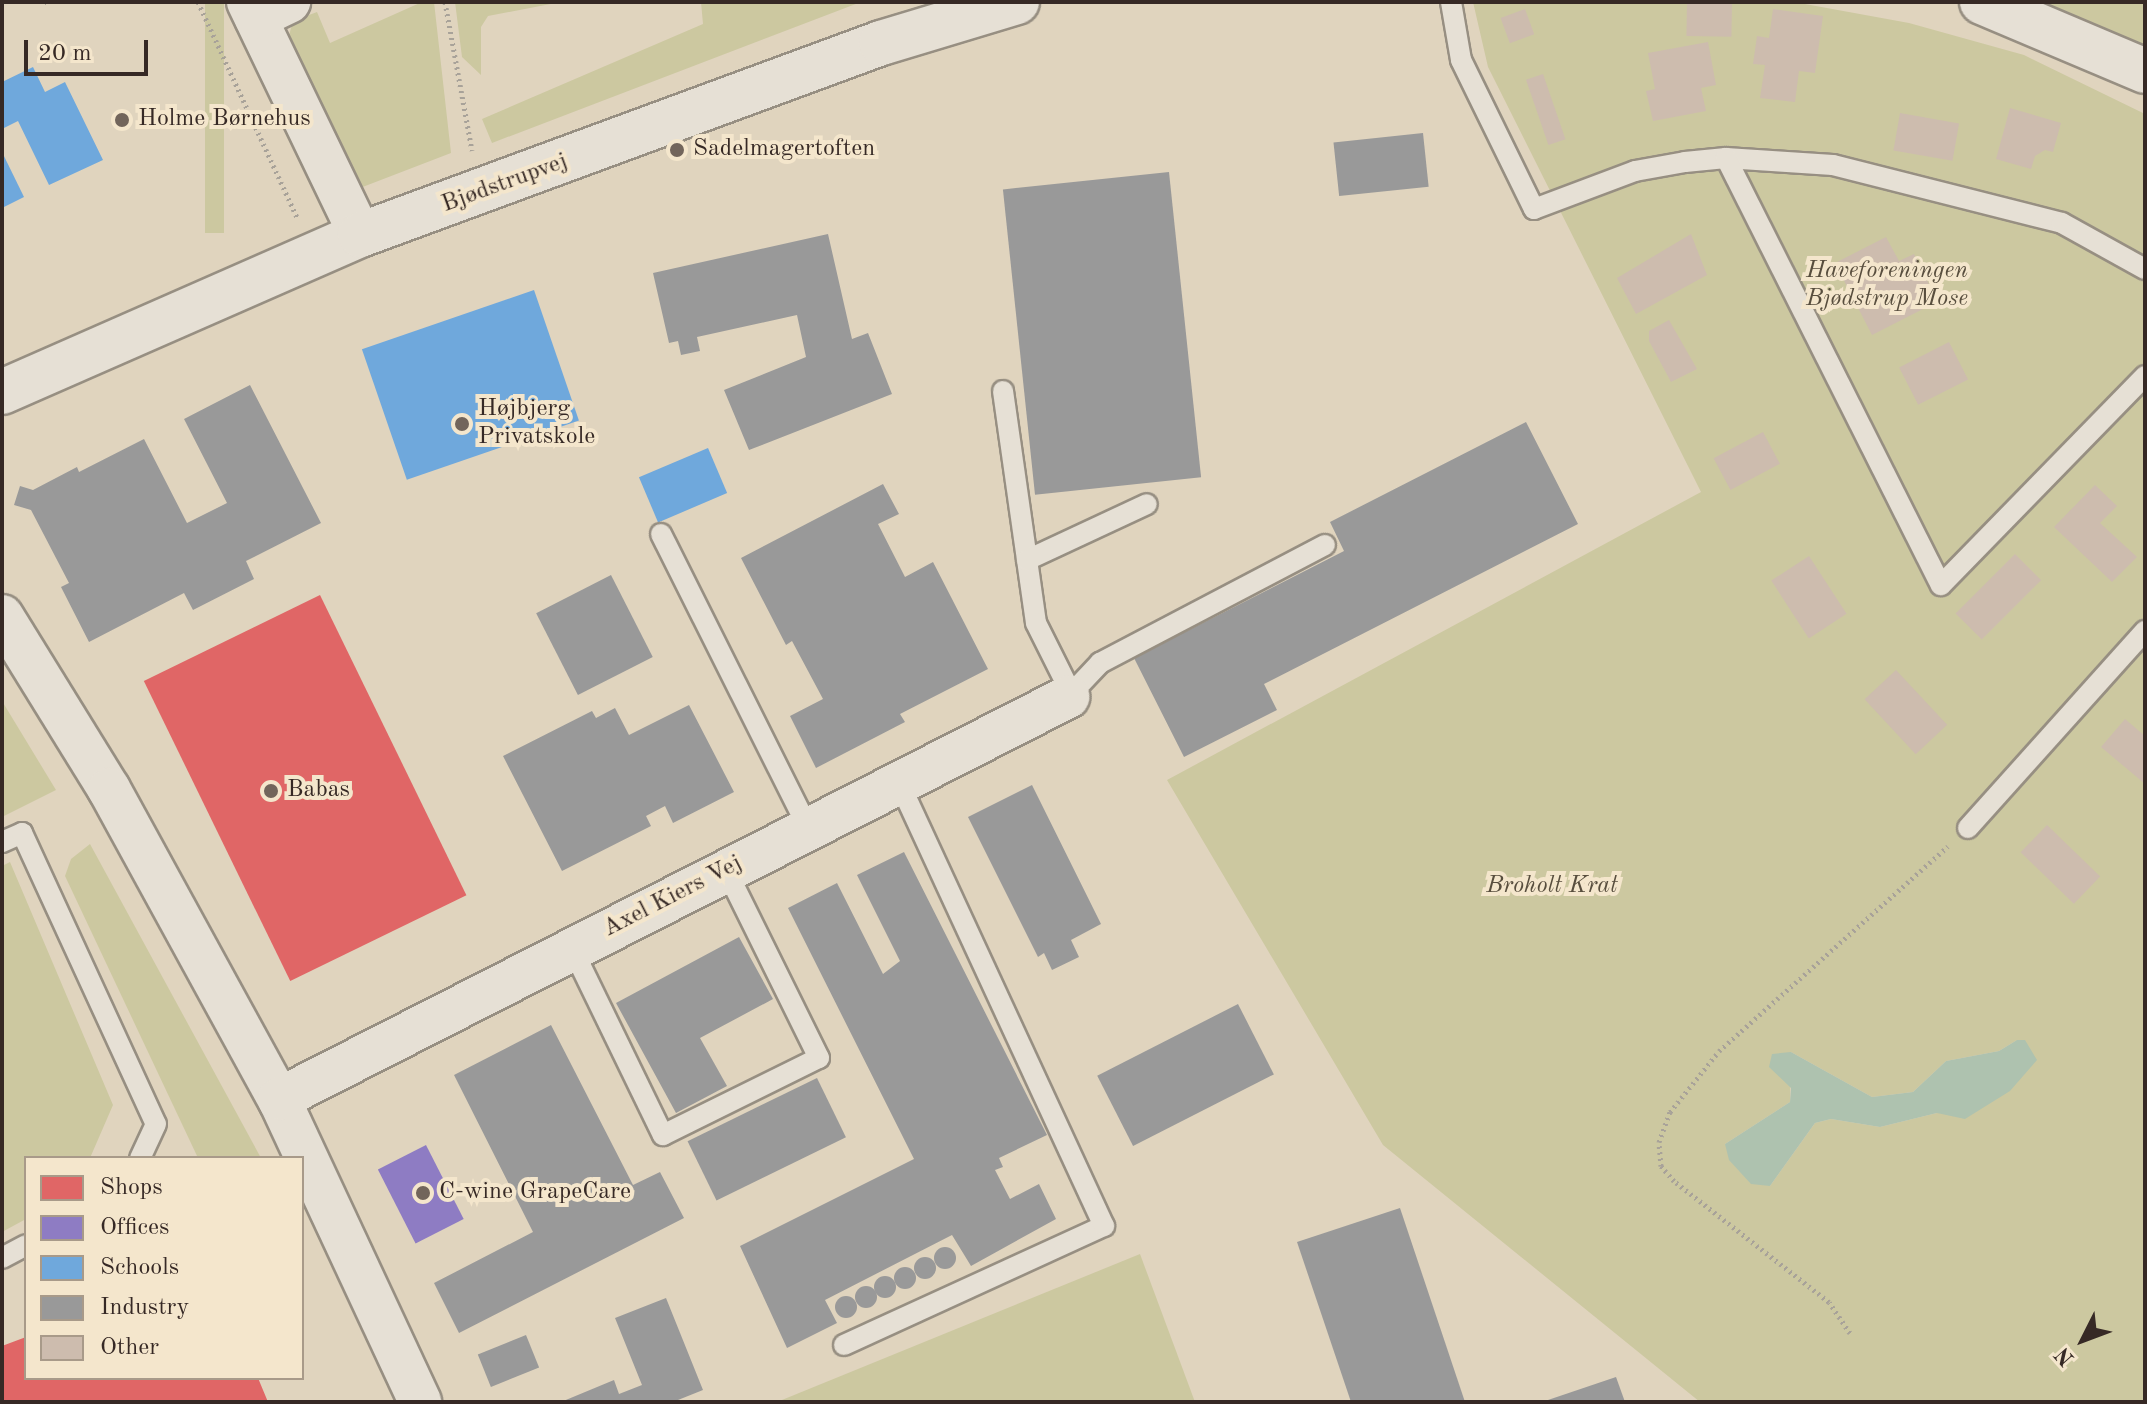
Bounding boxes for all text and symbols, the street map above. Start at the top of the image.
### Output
scale bar [28,24,152,74]
text: 20 m [38,42,92,66]
place label: Holme Børnehus [138,106,311,134]
marker: Holme Børnehus [113,111,131,129]
place label: Sadelmagertoften [693,136,875,164]
marker: Sadelmagertoften [668,141,686,159]
street label: Bjødstrupvej [438,148,572,220]
park label: Haveforeningen Bjødstrup Mose [1806,258,1968,314]
place label: Højbjerg Privatskole [478,396,595,452]
marker: Højbjerg Privatskole [453,415,471,433]
place label: Babas [287,777,350,805]
marker: Babas [262,782,280,800]
street label: Axel Kiers Vej [599,850,747,944]
park label: Broholt Krat [1486,873,1618,901]
legend [24,1156,304,1380]
text: Shops [100,1176,163,1200]
place label: C-wine GrapeCare [439,1179,631,1207]
marker: C-wine GrapeCare [414,1184,432,1202]
text: Offices [100,1216,169,1240]
text: Schools [100,1256,179,1280]
text: Industry [100,1296,189,1320]
north arrow [2043,1300,2123,1380]
text: Other [100,1336,159,1360]
text: N [2051,1342,2079,1370]

